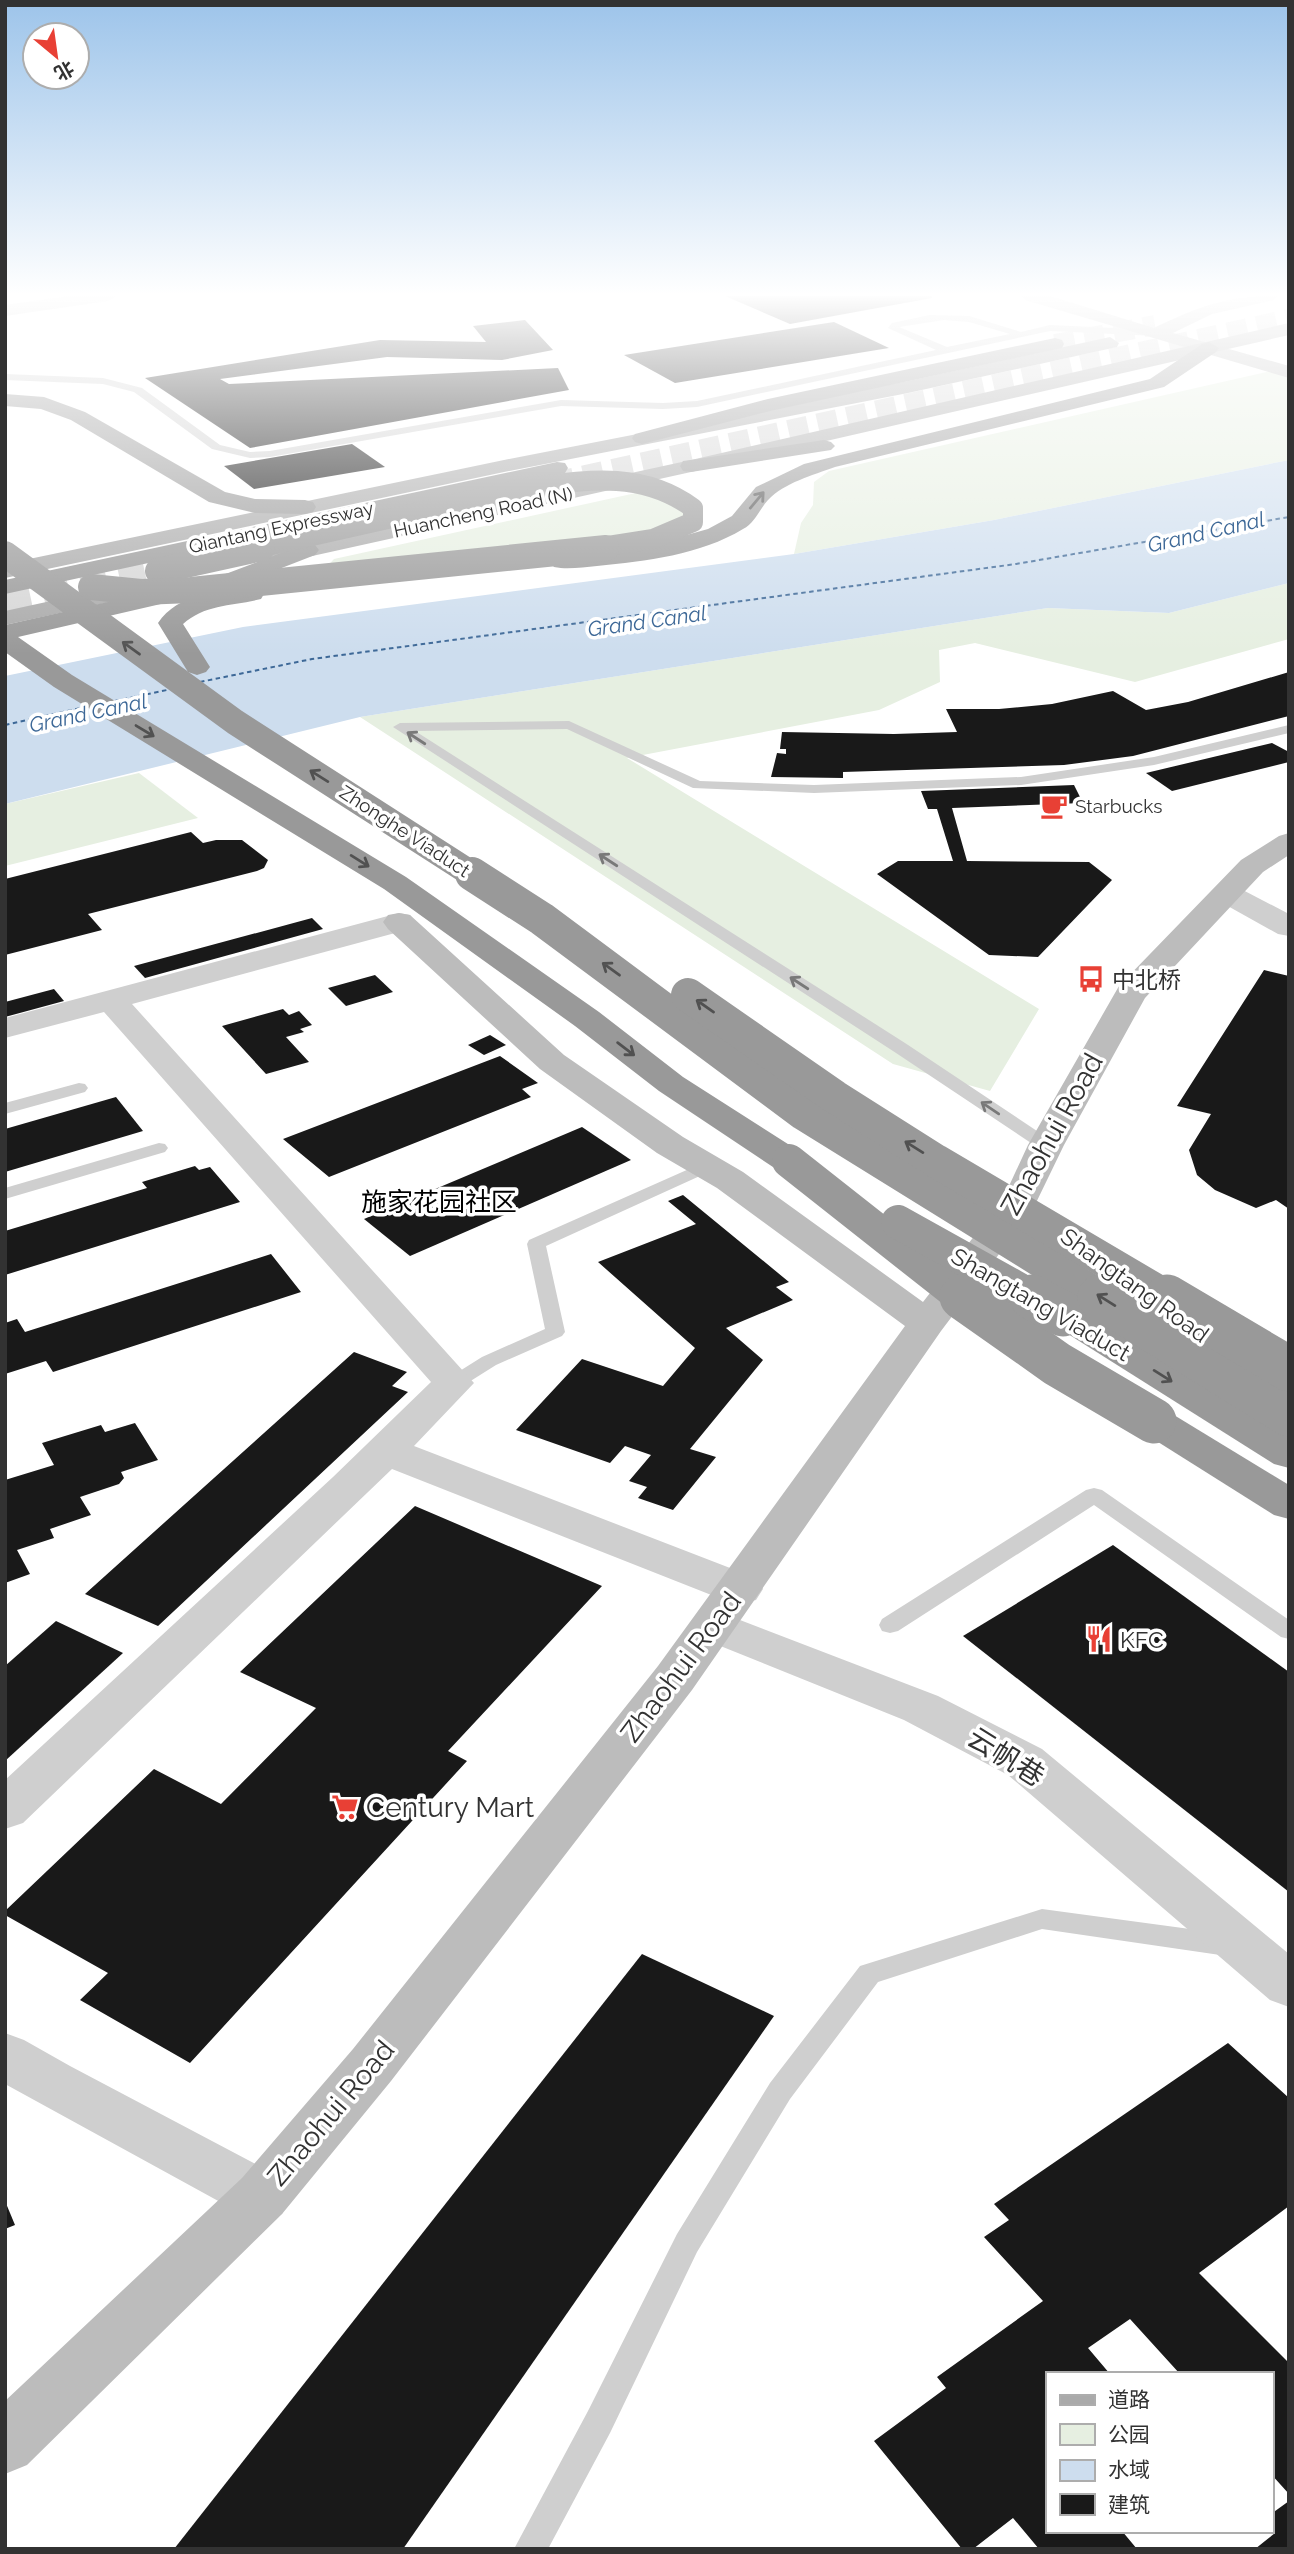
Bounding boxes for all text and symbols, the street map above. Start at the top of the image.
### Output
north arrow [21,21,91,91]
text: 北 [51,57,78,85]
street label: Huancheng Road (N) [392,482,574,542]
one-way arrow [749,492,765,510]
street label: Qiantang Expressway [187,497,375,557]
water label: Grand Canal [1145,506,1267,558]
water label: Grand Canal [586,600,708,642]
one-way arrow [122,641,141,655]
water label: Grand Canal [27,688,149,738]
one-way arrow [134,724,154,738]
one-way arrow [407,730,426,745]
one-way arrow [310,769,329,784]
street label: Zhonghe Viaduct [336,781,475,882]
cafe icon: Starbucks [1039,791,1069,821]
place label: Starbucks [1075,795,1162,817]
one-way arrow [598,853,618,867]
one-way arrow [350,854,369,869]
one-way arrow [602,962,621,976]
bus stop icon: 中北桥 [1076,964,1106,994]
place label: 中北桥 [1112,966,1181,993]
one-way arrow [790,976,809,990]
one-way arrow [696,999,715,1013]
one-way arrow [616,1042,634,1057]
street label: Zhaohui Road [994,1048,1110,1220]
one-way arrow [980,1100,1000,1114]
one-way arrow [904,1140,924,1154]
district label: 施家花园社区 [361,1187,517,1217]
street label: Shangtang Road [1056,1222,1214,1348]
street label: Shangtang Viaduct [947,1242,1135,1366]
one-way arrow [1096,1293,1116,1307]
one-way arrow [1152,1369,1172,1383]
street label: Zhaohui Road [614,1586,748,1748]
restaurant icon: KFC [1084,1624,1114,1654]
place label: KFC [1120,1626,1164,1653]
street label: 云帆巷 [962,1721,1050,1793]
place label: Century Mart [366,1791,535,1824]
supermarket icon: Century Mart [330,1792,360,1822]
street label: Zhaohui Road [261,2034,401,2192]
legend [1046,2372,1273,2533]
text: 道路 [1108,2387,1150,2412]
text: 公园 [1108,2422,1150,2447]
text: 水域 [1108,2457,1150,2482]
text: 建筑 [1108,2492,1150,2517]

